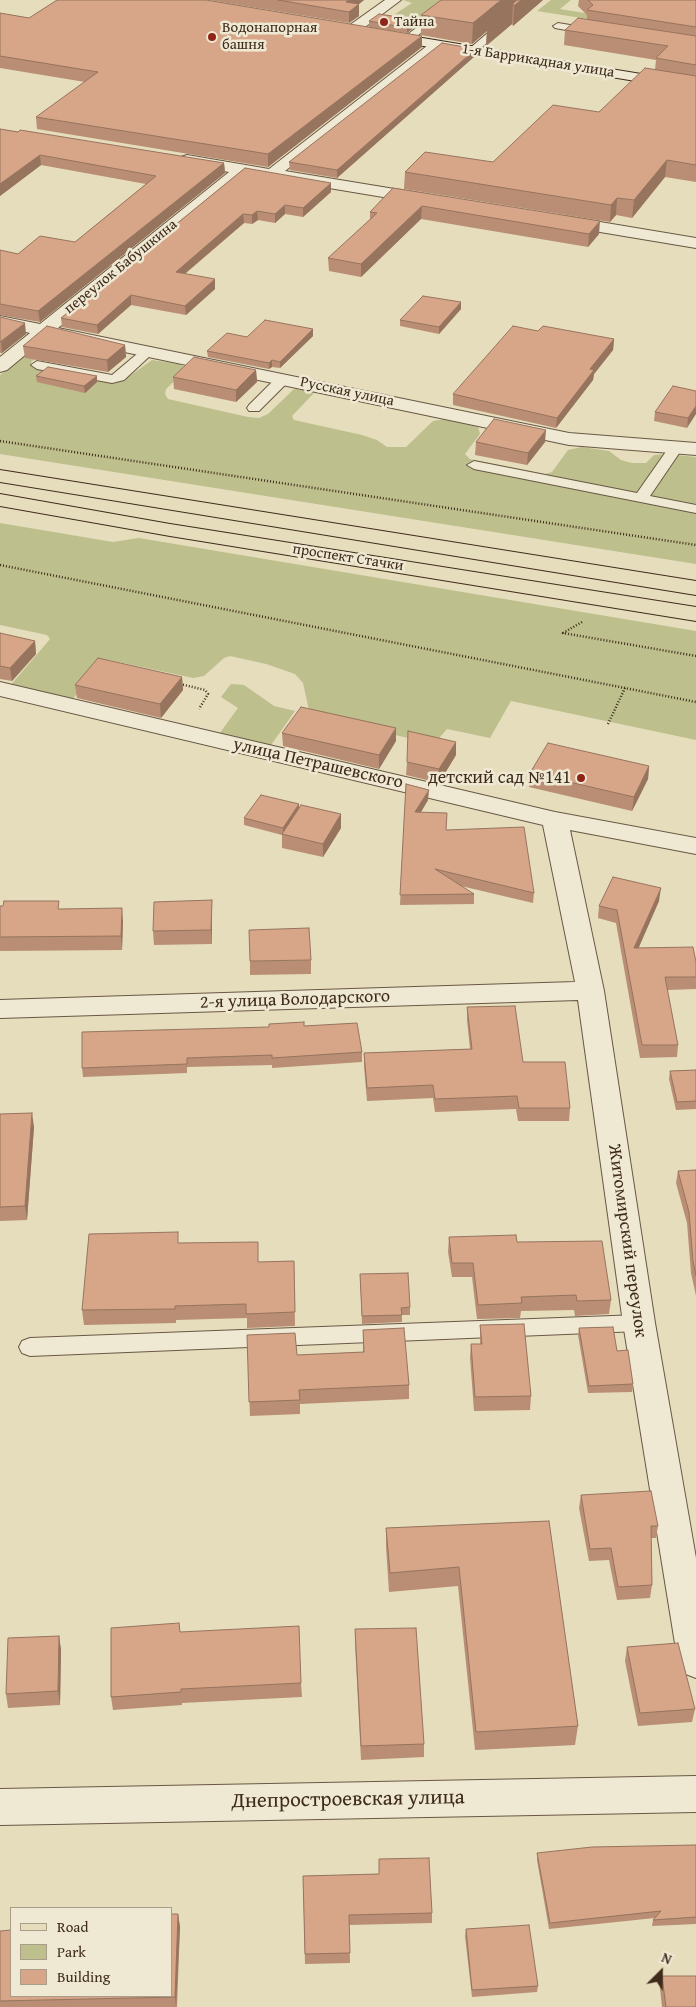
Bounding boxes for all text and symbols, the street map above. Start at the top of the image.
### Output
place label: Тайна [394,13,434,31]
marker: Тайна [378,16,390,28]
place label: Водонапорная башня [222,19,317,54]
marker: Водонапорная башня [206,31,218,43]
street label: 1-я Баррикадная улица [460,40,616,82]
street label: переулок Бабушкина [61,216,181,318]
street label: Русская улица [298,373,396,411]
street label: проспект Стачки [291,540,405,576]
street label: улица Петрашевского [231,734,405,794]
place label: детский сад №141 [428,767,571,789]
marker: детский сад №141 [575,772,587,784]
street label: 2-я улица Володарского [199,986,391,1014]
street label: Житомирский переулок [603,1143,651,1339]
street label: Днепростроевская улица [231,1785,465,1815]
legend [10,1907,172,1997]
text: Road [57,1916,88,1937]
text: Park [57,1941,86,1962]
north arrow [636,1947,686,1997]
text: N [659,1947,675,1969]
text: Building [57,1966,110,1987]

